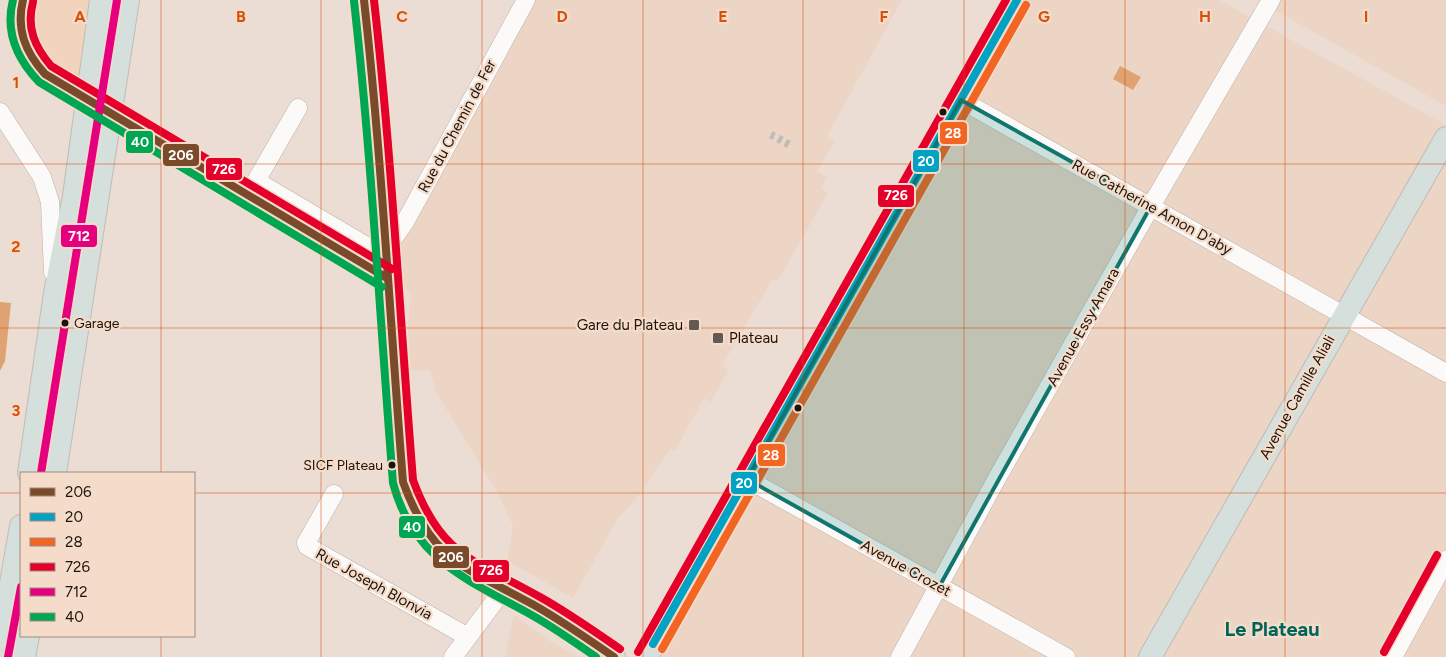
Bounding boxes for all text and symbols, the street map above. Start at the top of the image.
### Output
text: A [74,7,86,26]
text: B [236,7,246,26]
text: C [396,7,408,26]
text: D [556,7,568,26]
text: E [718,7,728,26]
text: F [880,7,889,26]
text: G [1038,7,1050,26]
text: H [1199,7,1211,26]
text: I [1364,7,1368,26]
street label: Rue du Chemin de Fer [414,56,500,196]
text: 1 [13,73,19,92]
unlabelled marker [938,107,948,117]
line badge: 28 [939,121,968,145]
text: 28 [945,125,961,142]
line badge: 40 [125,130,154,154]
text: 40 [131,134,149,151]
line badge: 206 [162,143,200,167]
text: 206 [168,147,194,164]
line badge: 20 [912,149,940,173]
text: 20 [917,153,935,170]
street label: Rue Catherine Amon D'aby [1069,155,1235,259]
line badge: 726 [205,157,243,181]
text: 726 [212,161,236,178]
line badge: 726 [877,184,915,208]
text: 726 [884,187,908,204]
line badge: 712 [60,224,98,248]
text: 712 [68,228,90,245]
text: 2 [11,237,21,256]
street label: Avenue Essy Amara [1043,265,1123,389]
place label: Garage [74,315,120,332]
place label: Gare du Plateau [577,316,683,334]
marker: Garage [60,318,70,328]
marker: Gare du Plateau [687,318,701,332]
place label: Plateau [729,329,778,347]
marker: Plateau [711,331,725,345]
street label: Avenue Camille Aliali [1255,332,1339,462]
text: 3 [12,401,21,420]
unlabelled marker [793,403,803,413]
line badge: 28 [757,443,786,467]
text: 28 [763,447,779,464]
place label: SICF Plateau [303,457,383,474]
marker: SICF Plateau [387,460,397,470]
line badge: 20 [730,471,758,495]
legend [20,472,195,637]
text: 20 [735,475,753,492]
text: 206 [65,483,92,501]
text: 20 [65,508,83,526]
line badge: 40 [398,515,426,539]
text: 40 [403,519,421,536]
text: 28 [65,533,83,551]
street label: Avenue Crozet [858,536,954,600]
street label: Rue Joseph Blonvia [313,544,435,624]
line badge: 206 [432,545,470,569]
text: 206 [438,549,464,566]
text: 726 [65,558,90,576]
line badge: 726 [472,559,510,583]
text: 726 [479,562,503,579]
text: 712 [65,583,88,601]
text: 40 [65,608,84,626]
district label: Le Plateau [1224,617,1320,641]

